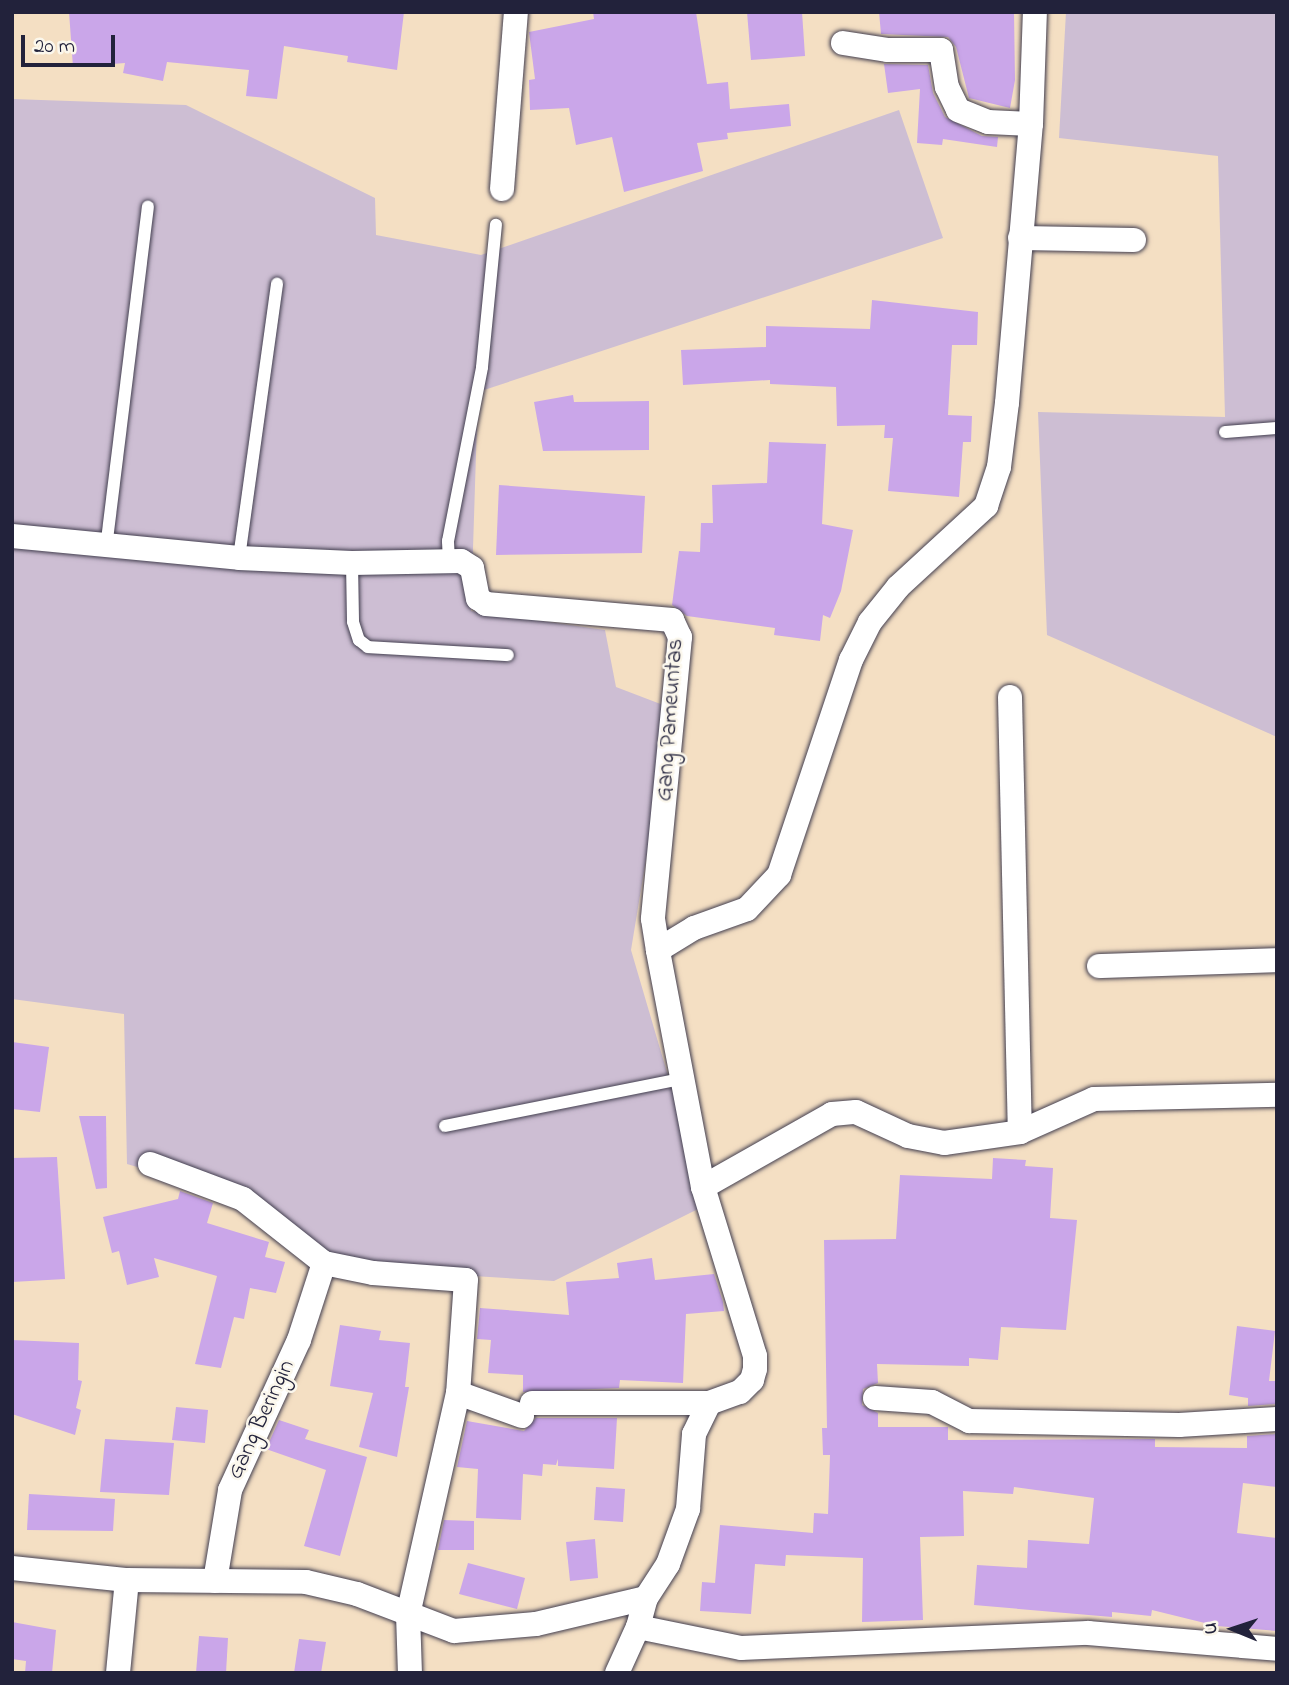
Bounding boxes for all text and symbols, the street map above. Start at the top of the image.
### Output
scale bar [24,21,119,65]
text: 20 m [34,32,75,62]
street label: Gang Pameuntas [652,638,690,802]
street label: Gang Beringin [222,1356,302,1484]
north arrow [1198,1594,1268,1664]
text: U [1198,1622,1225,1635]

